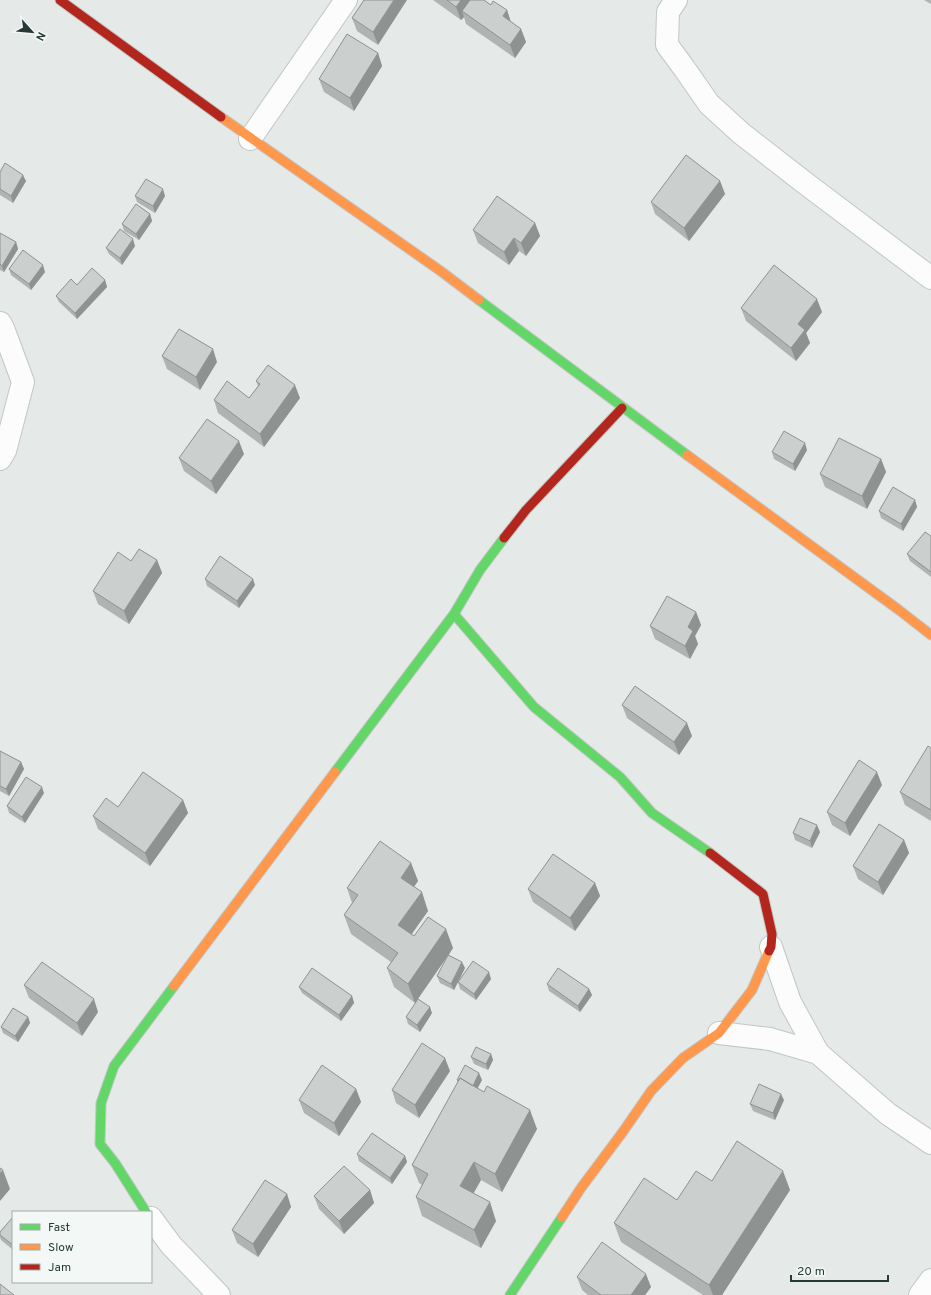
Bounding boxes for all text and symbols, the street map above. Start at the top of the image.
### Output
north arrow [12,12,52,52]
text: N [32,29,48,43]
legend [12,1211,152,1283]
text: Fast [48,1220,70,1236]
text: Slow [48,1240,74,1256]
scale bar [791,1257,888,1283]
text: Jam [48,1260,71,1276]
text: 20 m [797,1264,825,1280]

